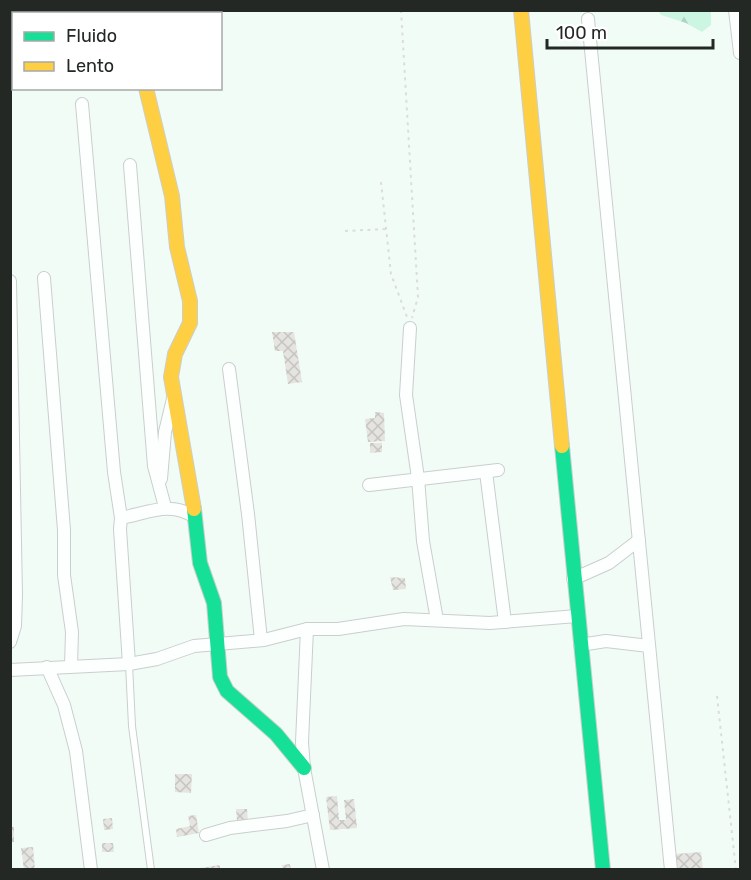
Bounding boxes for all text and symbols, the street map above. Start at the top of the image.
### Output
legend [12,12,222,90]
scale bar [547,12,714,50]
text: 100 m [556,22,607,44]
text: Fluido [66,25,117,47]
text: Lento [66,55,114,77]

